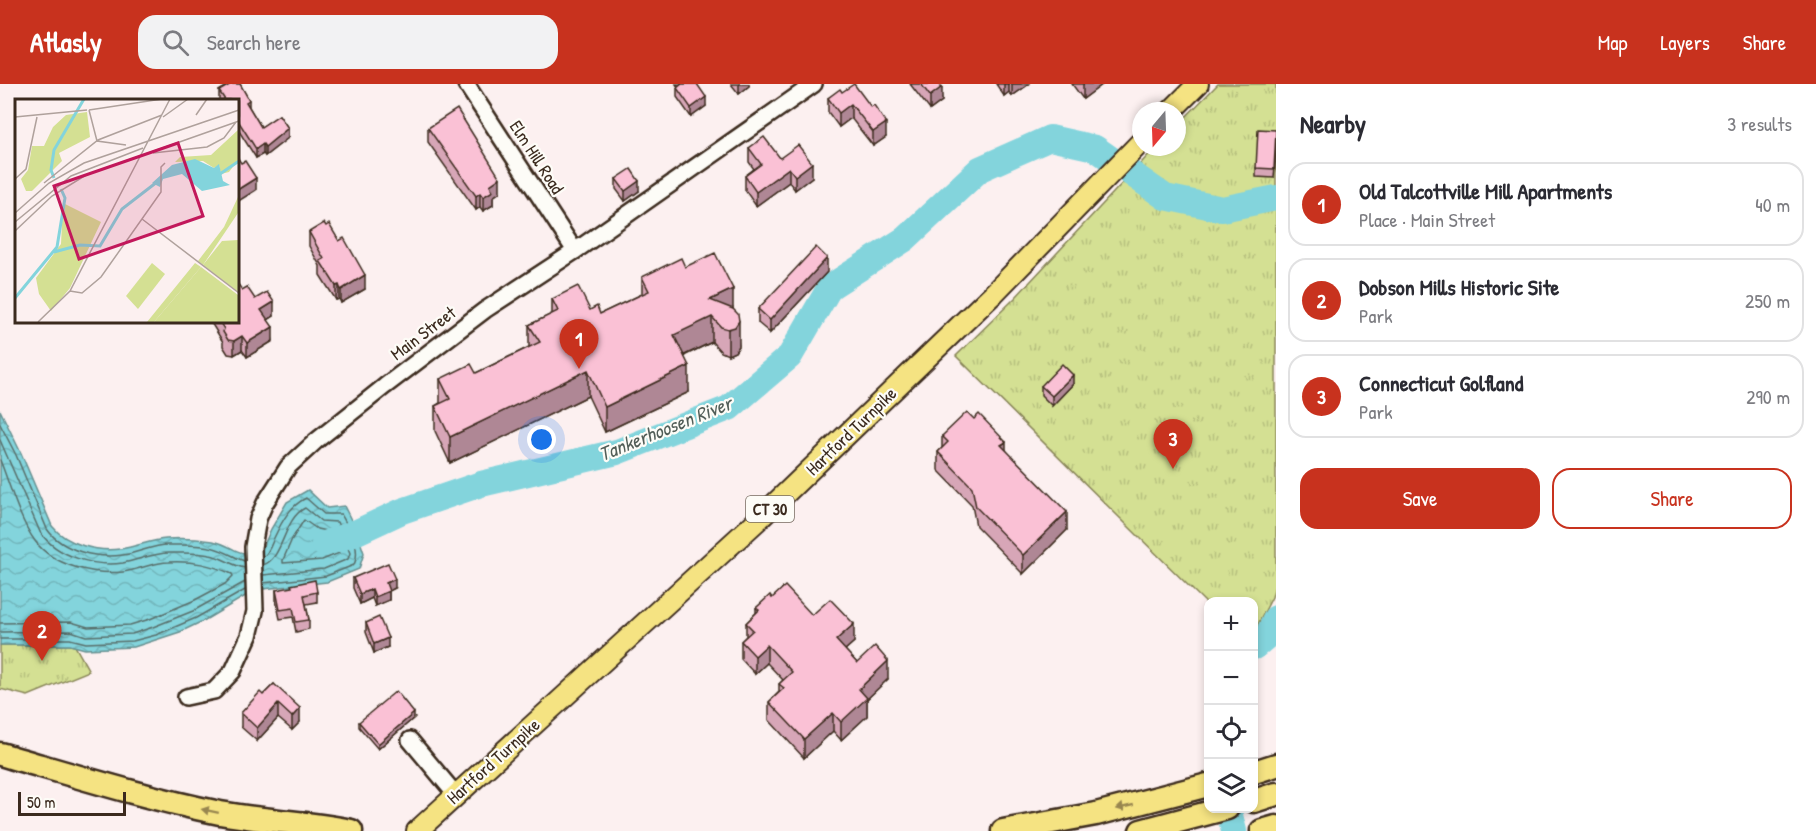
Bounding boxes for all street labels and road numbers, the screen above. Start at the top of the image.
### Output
street label: Elm Hill Road [504,115,570,199]
street label: Main Street [385,300,462,366]
street label: Hartford Turnpike [800,381,902,481]
road number: CT 30 [746,496,794,522]
street label: Hartford Turnpike [441,712,545,810]

